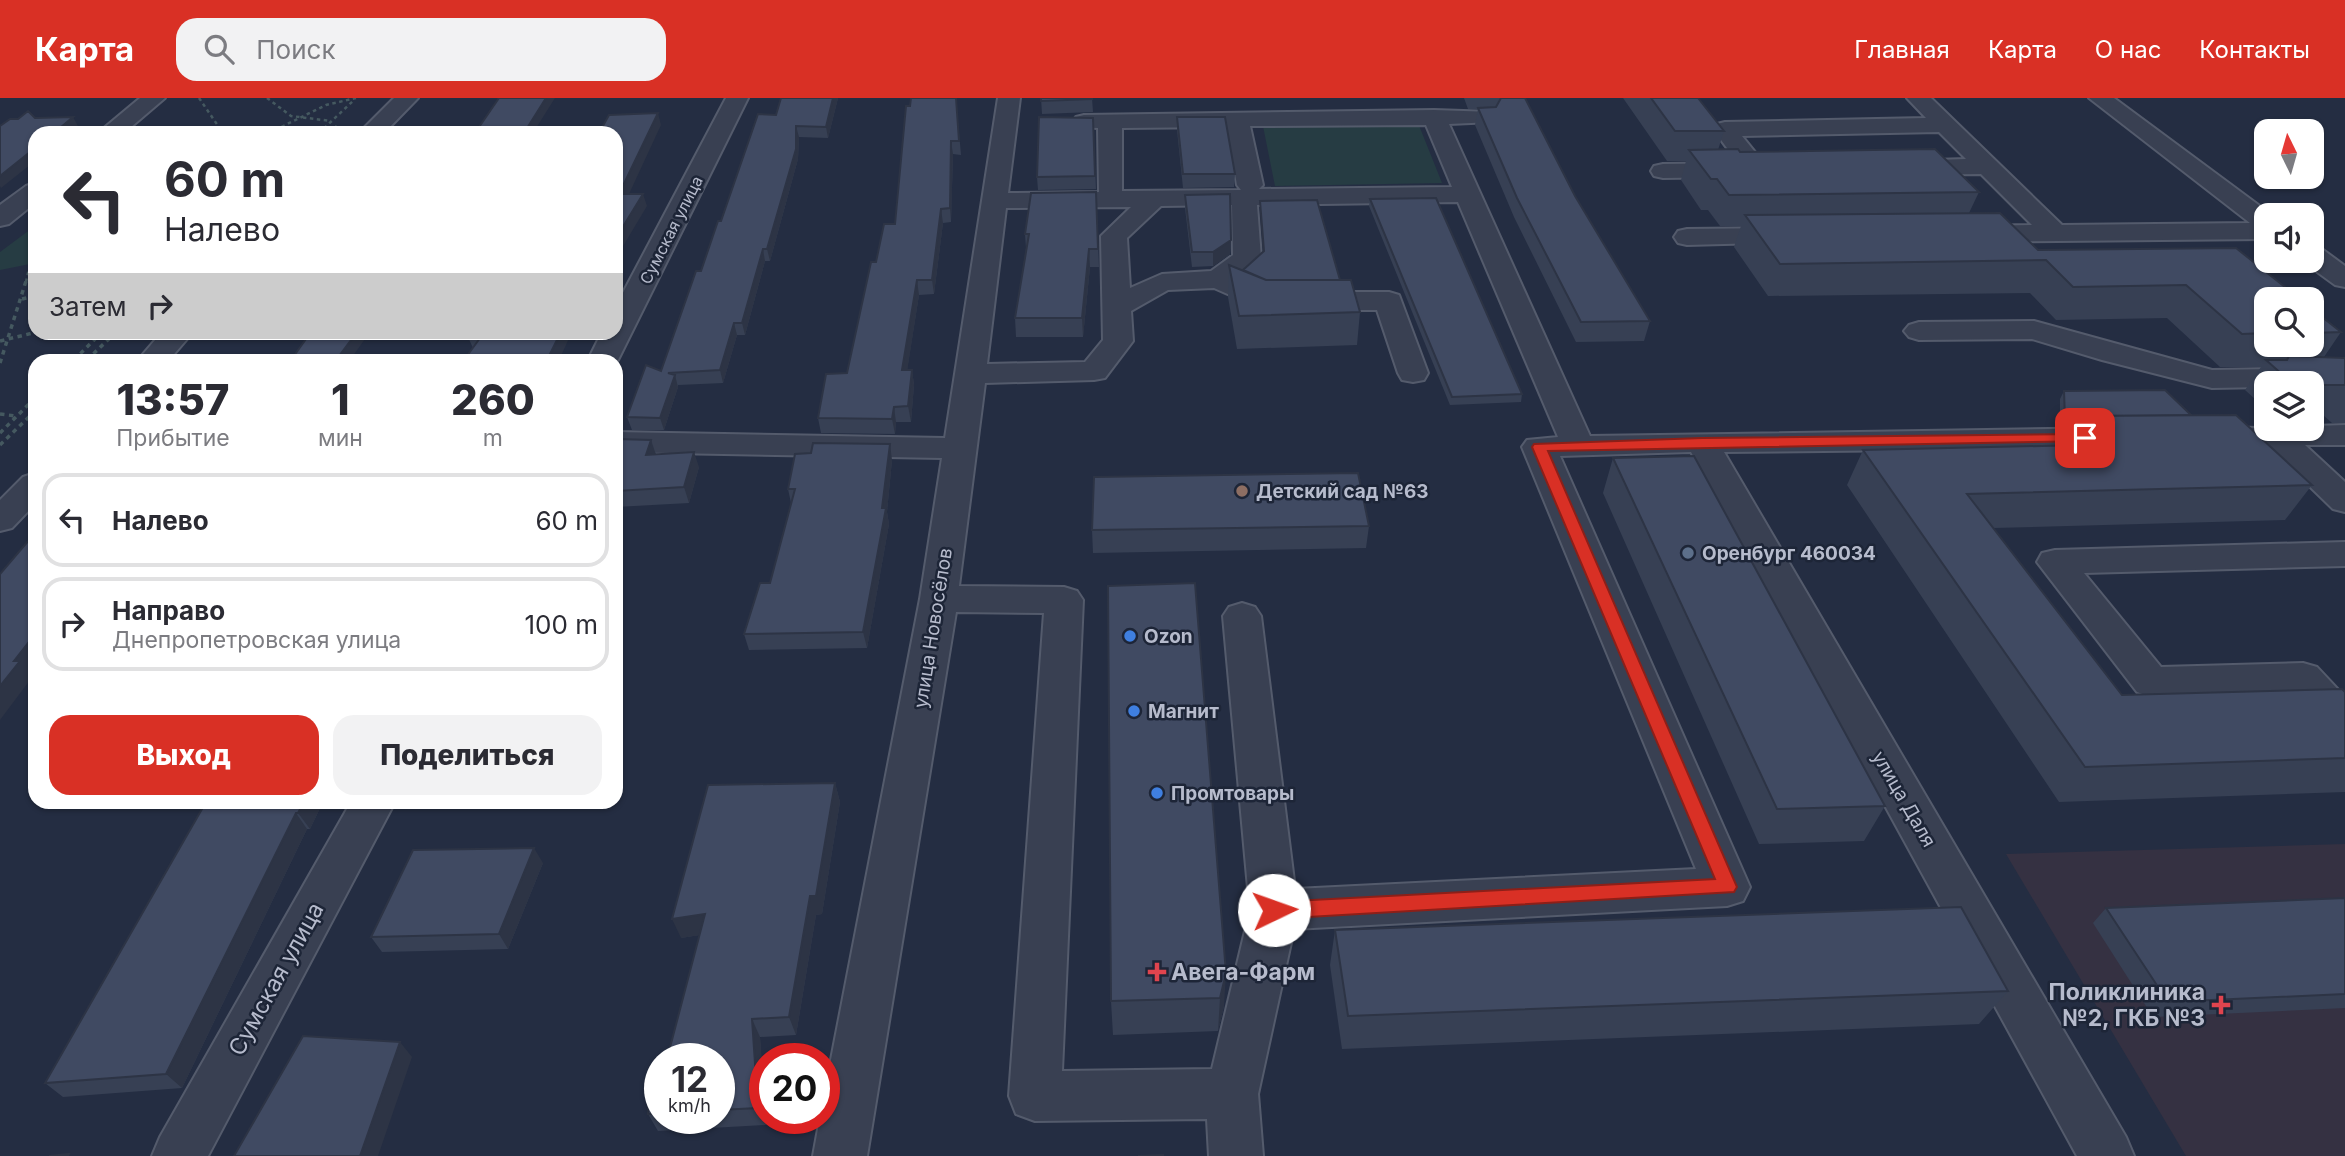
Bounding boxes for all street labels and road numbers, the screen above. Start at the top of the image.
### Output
street label: Сумская улица [635,173,707,287]
street label: улица Новосёлов [909,546,957,710]
street label: улица Даля [1867,747,1941,851]
street label: Сумская улица [222,898,330,1060]

